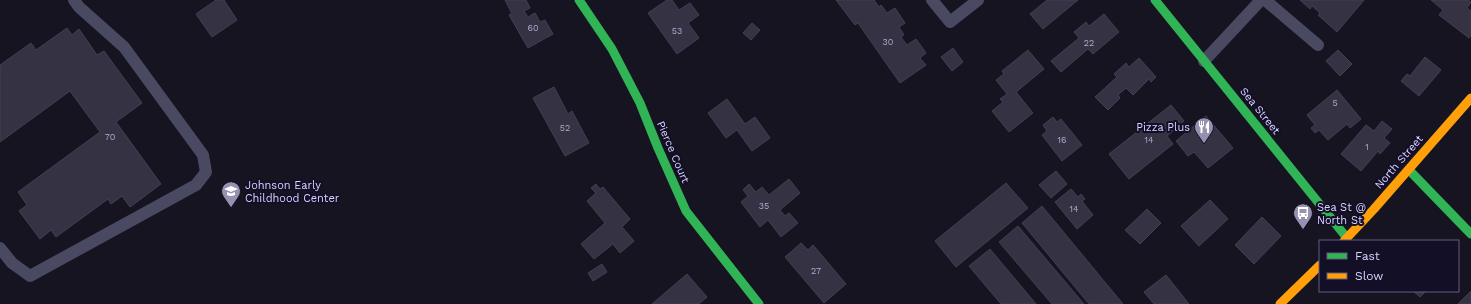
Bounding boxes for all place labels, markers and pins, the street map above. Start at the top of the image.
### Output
restaurant icon: Pizza Plus [1193,116,1215,144]
place label: Pizza Plus [1136,121,1190,134]
place label: Johnson Early Childhood Center [245,179,340,205]
school or university icon: Johnson Early Childhood Center [220,180,242,208]
place label: Sea St @ North St [1317,201,1366,227]
bus stop icon: Sea St @ North St [1292,202,1314,230]

